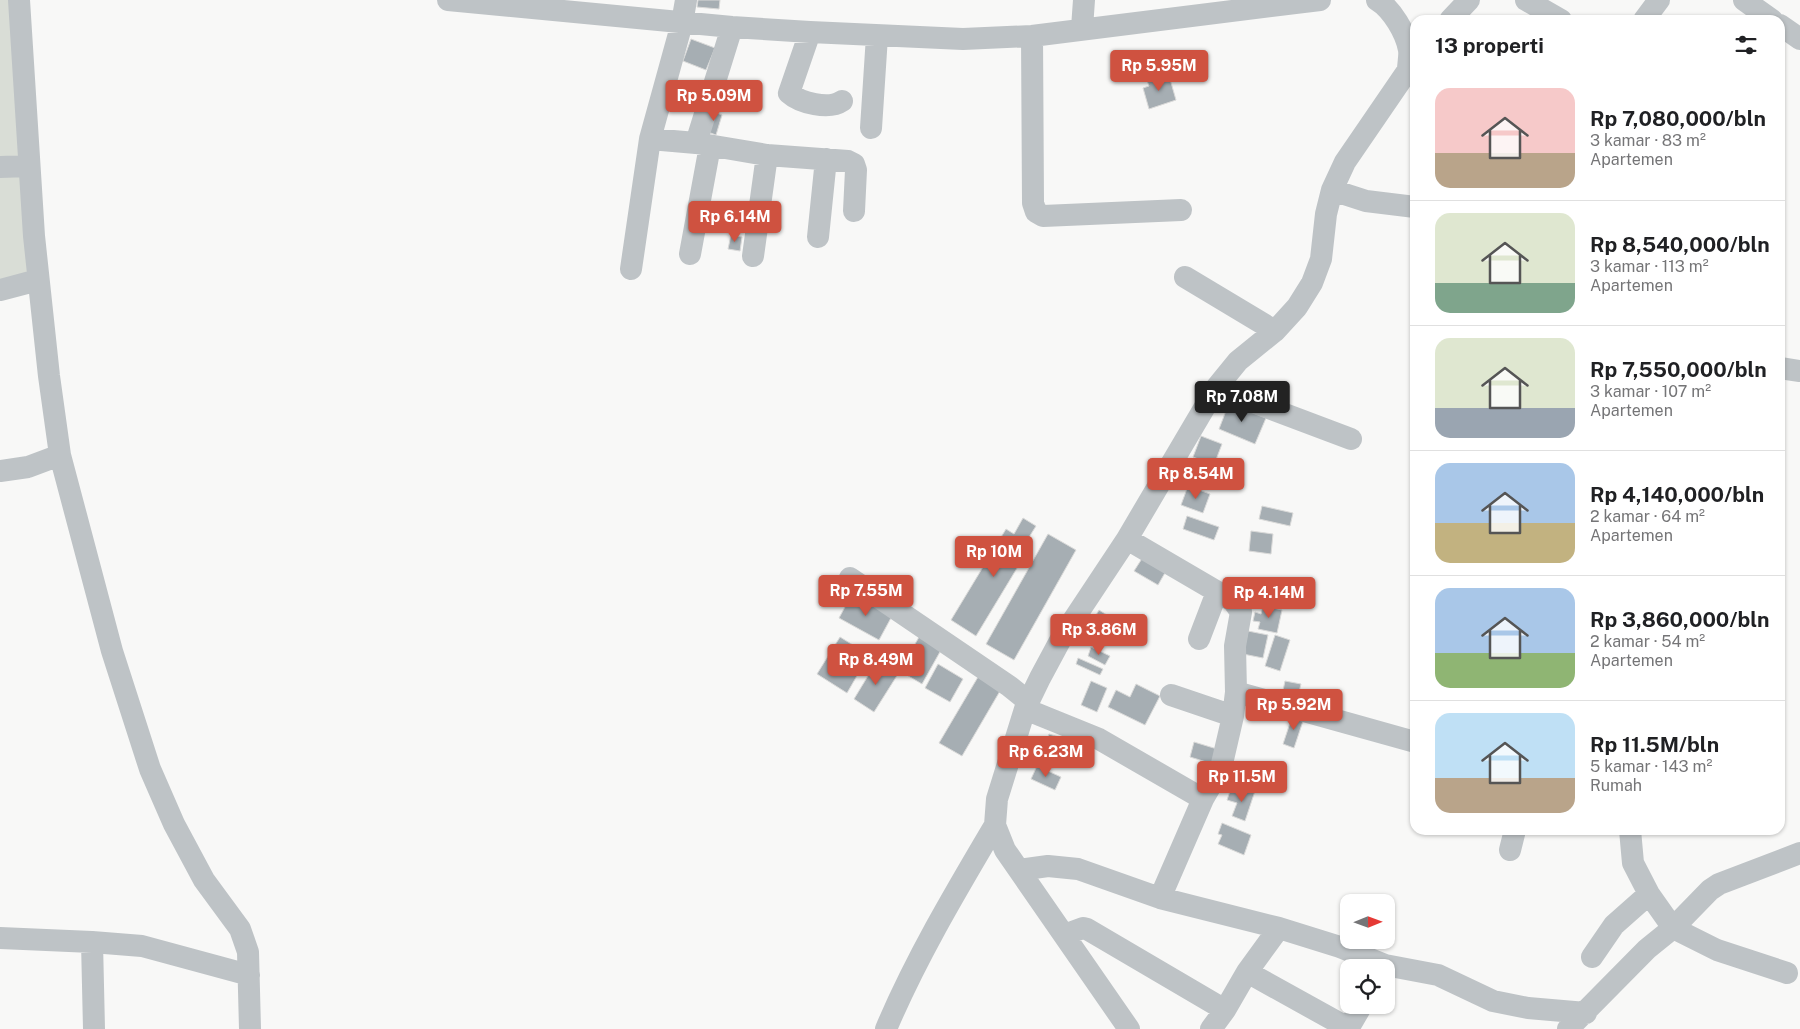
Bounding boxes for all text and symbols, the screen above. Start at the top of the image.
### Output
icon: filters [1732,31,1760,59]
text: 13 properti [1435,33,1544,58]
pin: Rp 5.95M [1107,49,1211,92]
text: Rp 5.95M [1121,56,1197,75]
pin: Rp 5.09M [662,80,766,122]
text: Rp 5.09M [677,86,751,105]
text: Rp 7,080,000/bln [1590,106,1766,131]
icon: home [1475,108,1535,168]
text: 3 kamar · 83 m² [1590,131,1706,150]
text: Apartemen [1590,150,1673,169]
pin: Rp 6.14M [683,200,787,243]
text: Rp 6.14M [699,207,771,226]
text: Rp 8,540,000/bln [1590,232,1770,257]
icon: home [1475,233,1535,293]
text: 3 kamar · 113 m² [1590,257,1709,276]
text: Apartemen [1590,276,1673,295]
text: Rp 7,550,000/bln [1590,357,1767,382]
icon: home [1475,358,1535,418]
pin: Rp 7.08M [1190,380,1294,423]
text: 3 kamar · 107 m² [1590,382,1711,401]
text: Rp 7.08M [1206,387,1278,406]
text: Apartemen [1590,401,1673,420]
pin: Rp 8.54M [1144,458,1248,500]
text: Rp 8.54M [1158,464,1234,483]
text: Rp 4,140,000/bln [1590,482,1764,507]
icon: home [1475,483,1535,543]
text: 2 kamar · 64 m² [1590,507,1705,526]
text: Apartemen [1590,526,1673,545]
pin: Rp 10M [953,536,1035,578]
text: Rp 10M [966,542,1022,561]
pin: Rp 7.55M [814,574,918,617]
pin: Rp 4.14M [1217,576,1321,619]
text: Rp 7.55M [829,581,903,600]
text: Rp 4.14M [1233,583,1305,602]
text: Rp 3,860,000/bln [1590,607,1769,632]
icon: home [1475,608,1535,668]
pin: Rp 3.86M [1047,614,1151,656]
text: Rp 3.86M [1061,620,1137,639]
text: 2 kamar · 54 m² [1590,632,1705,651]
pin: Rp 8.49M [824,644,928,686]
text: Rp 8.49M [838,650,914,669]
text: Apartemen [1590,651,1673,670]
pin: Rp 5.92M [1242,688,1346,731]
text: Rp 5.92M [1257,695,1331,714]
text: Rp 11.5M/bln [1590,732,1719,757]
icon: home [1475,733,1535,793]
pin: Rp 6.23M [994,736,1098,778]
text: Rp 6.23M [1008,742,1084,761]
text: 5 kamar · 143 m² [1590,757,1712,776]
pin: Rp 11.5M [1190,760,1294,803]
text: Rp 11.5M [1208,767,1276,786]
text: Rumah [1590,776,1642,795]
north arrow [1340,894,1395,949]
map controls [1340,894,1395,1014]
button: locate [1340,959,1395,1014]

